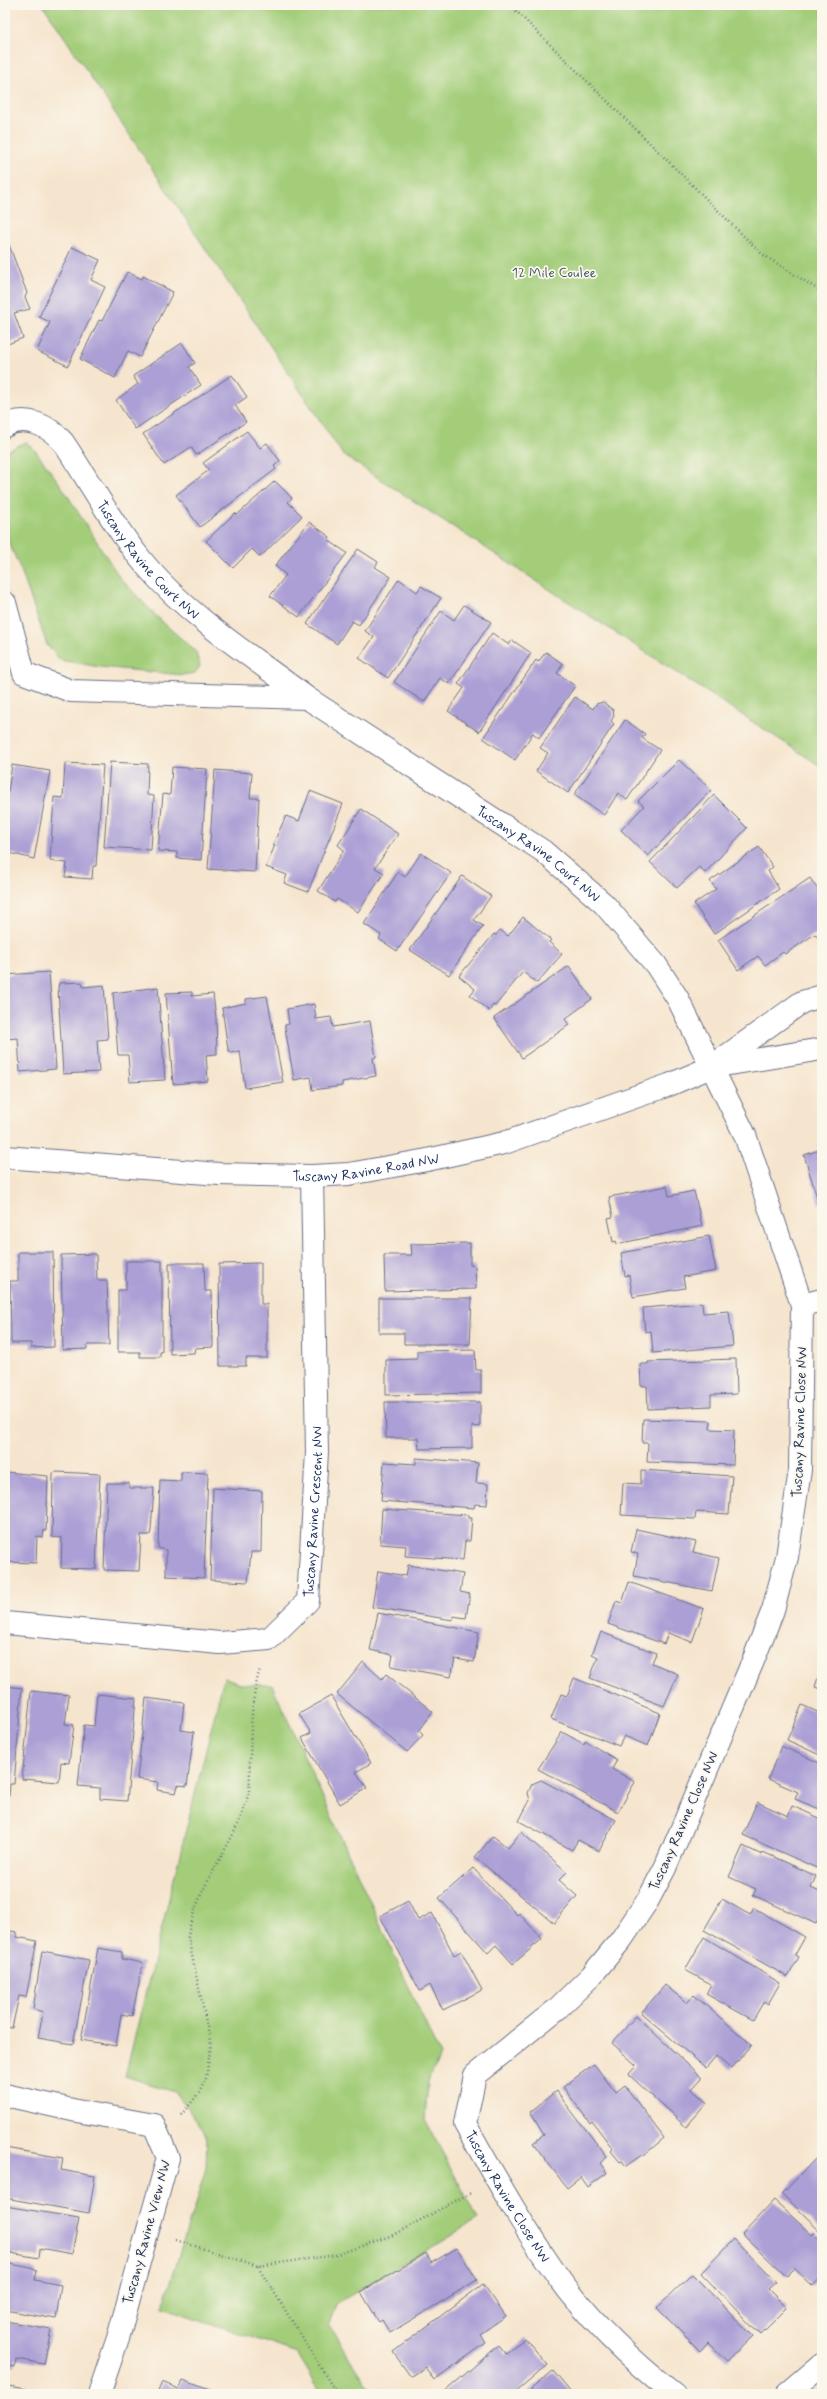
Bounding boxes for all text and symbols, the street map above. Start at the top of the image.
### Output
park label: 12 Mile Coulee [512,264,597,282]
street label: Tuscany Ravine Court NW [92,497,203,624]
street label: Tuscany Ravine Court NW [473,802,604,907]
street label: Tuscany Ravine Road NW [292,1150,441,1186]
street label: Tuscany Ravine Close NW [788,1346,812,1498]
street label: Tuscany Ravine Crescent NW [300,1426,327,1598]
street label: Tuscany Ravine Close NW [645,1749,723,1894]
street label: Tuscany Ravine Close NW [461,2127,554,2266]
street label: Tuscany Ravine View NW [119,2158,175,2306]

